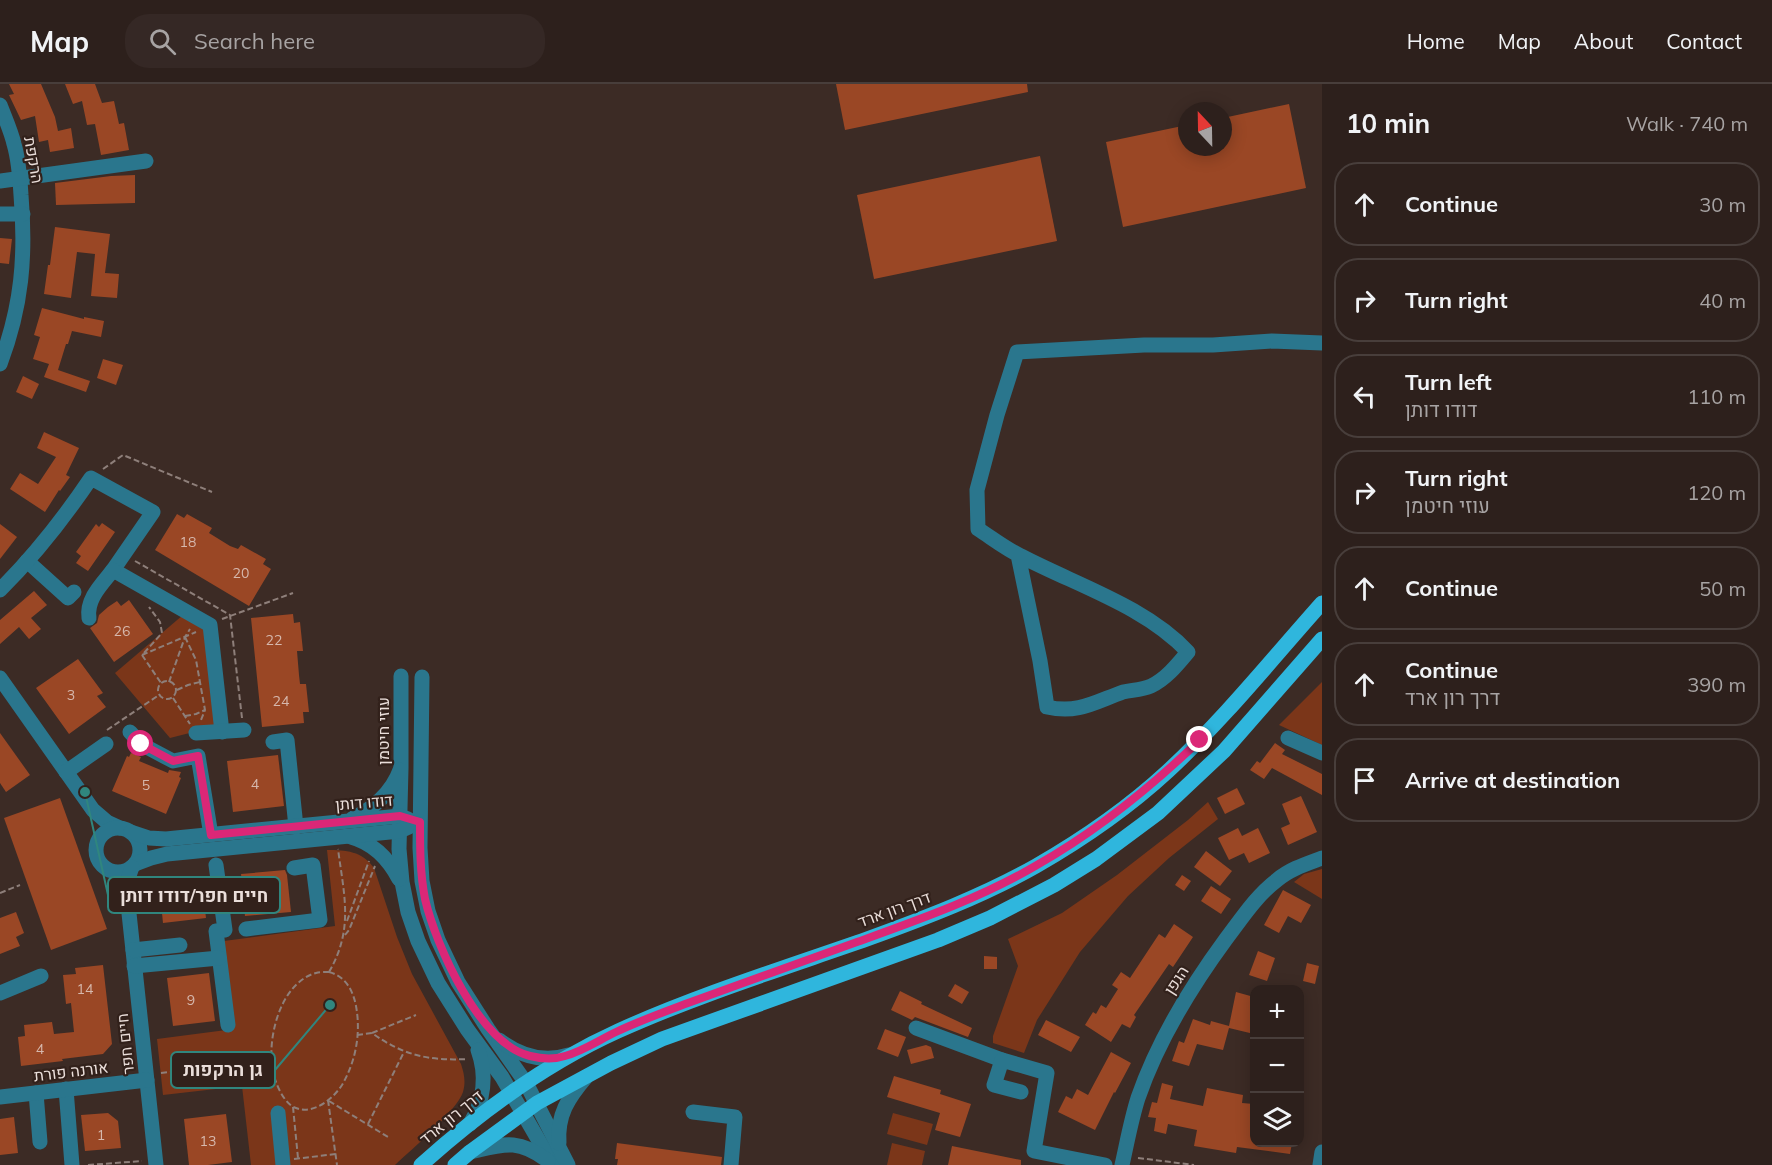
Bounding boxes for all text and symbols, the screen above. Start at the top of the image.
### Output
search box [125,14,545,68]
text: Map [30,24,89,59]
icon: search [146,25,179,58]
text: Search here [194,27,315,55]
text: Home [1407,28,1465,54]
text: Map [1498,28,1541,54]
text: About [1574,28,1633,54]
text: Contact [1666,28,1742,54]
north arrow [1178,102,1232,156]
text: 10 min [1346,107,1430,140]
text: Walk · 740 m [1626,111,1748,136]
street label: הרקפת [20,135,48,185]
icon: ahead [1348,188,1381,221]
text: Continue [1405,190,1498,218]
text: 30 m [1699,192,1746,217]
icon: right [1348,284,1381,317]
text: Turn right [1405,286,1508,314]
text: 40 m [1699,288,1746,313]
text: Turn left [1405,368,1492,396]
icon: left [1348,380,1381,413]
text: 110 m [1687,384,1746,409]
text: דודו דותן [1405,397,1477,422]
text: Turn right [1405,464,1508,492]
icon: right [1348,476,1381,509]
text: 120 m [1687,480,1746,505]
text: עוזי חיטמן [1405,493,1490,518]
house number: 18 [180,533,196,551]
house number: 20 [233,564,249,582]
icon: ahead [1348,572,1381,605]
text: Continue [1405,574,1498,602]
text: 50 m [1699,576,1746,601]
house number: 26 [114,622,130,640]
house number: 22 [266,631,282,649]
text: Continue [1405,656,1498,684]
icon: ahead [1348,668,1381,701]
text: 390 m [1687,672,1746,697]
text: דרך רון ארד [1405,685,1500,710]
house number: 3 [67,686,75,704]
house number: 24 [273,692,290,710]
street label: עוזי חיטמן [373,697,393,765]
route end [1186,726,1212,752]
route start [127,730,153,756]
icon: arrive [1348,764,1381,797]
text: Arrive at destination [1405,766,1620,794]
house number: 4 [251,775,260,793]
house number: 5 [142,776,150,794]
street label: דודו דותן [334,790,394,814]
callout: חיים חפר/דודו דותן [108,877,280,913]
text: חיים חפר/דודו דותן [120,884,268,907]
street label: דרך רון ארד [855,887,933,931]
street label: הגפן [1159,962,1193,998]
house number: 14 [77,980,94,998]
map controls [1250,985,1304,1147]
button: + [1250,985,1304,1039]
house number: 9 [187,991,195,1009]
street label: חיים חפר [112,1012,138,1076]
button: − [1250,1039,1304,1093]
house number: 4 [36,1040,45,1058]
callout: גן הרקפות [171,1052,275,1088]
street label: אורנה פורת [33,1057,109,1085]
text: גן הרקפות [183,1058,263,1081]
street label: דרך רון ארד [415,1085,487,1149]
button: layers [1250,1093,1304,1147]
house number: 1 [97,1126,105,1144]
house number: 13 [200,1132,216,1150]

